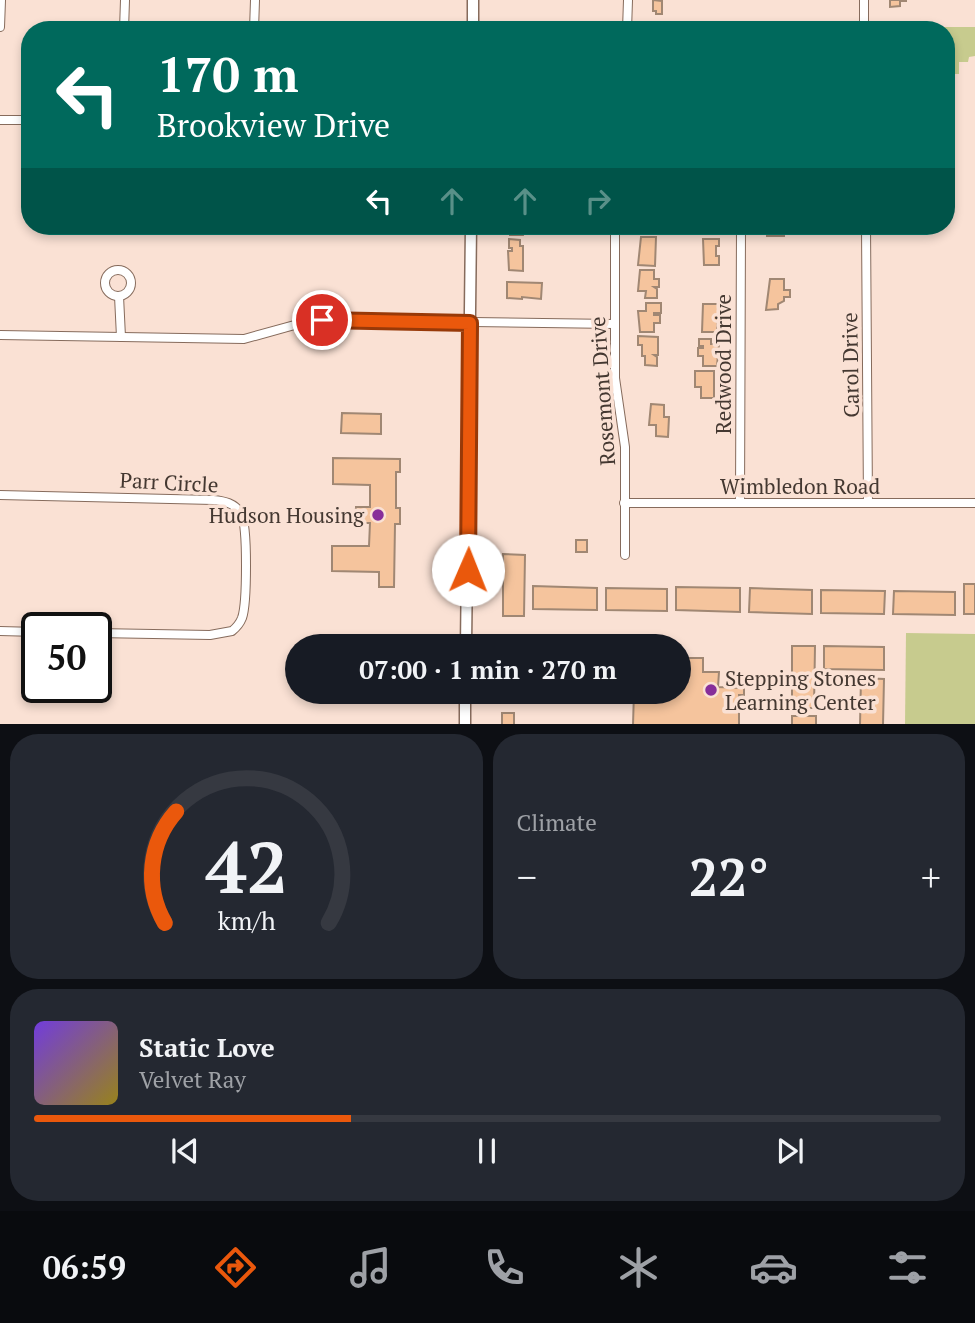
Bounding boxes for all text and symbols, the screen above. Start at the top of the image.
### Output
text: 170 m [157,41,299,106]
icon: left [42,49,133,140]
text: Brookview Drive [157,104,390,146]
icon: left [360,182,398,220]
icon: ahead [433,182,471,220]
icon: ahead [506,182,544,220]
icon: right [579,182,617,220]
pin [292,290,352,350]
street label: Redwood Drive [709,294,737,434]
icon: arrive [303,301,341,339]
street label: Carol Drive [835,312,865,418]
street label: Rosemont Drive [583,315,621,467]
street label: Parr Circle [119,465,219,499]
street label: Wimbledon Road [720,472,880,500]
place label: Hudson Housing [209,501,365,529]
marker: Hudson Housing [370,507,386,523]
position arrow [431,533,505,607]
speed limit sign: 50 [21,612,112,703]
text: 07:00 · 1 min · 270 m [359,652,617,686]
place label: Stepping Stones Learning Center [725,664,876,716]
marker: Stepping Stones Learning Center [703,682,719,698]
text: Climate [517,807,597,838]
text: 42 [205,817,287,914]
text: 22° [689,842,769,911]
text: − [517,852,537,902]
text: + [921,852,941,902]
text: km/h [217,903,275,936]
text: Static Love [139,1030,275,1064]
text: Velvet Ray [139,1064,246,1095]
icon: previous [166,1132,204,1170]
icon: pause [468,1132,506,1170]
icon: next [771,1132,809,1170]
icon: directions [211,1243,260,1292]
icon: music [346,1243,395,1292]
icon: phone [480,1243,529,1292]
icon: climate [614,1243,663,1292]
icon: car [749,1243,798,1292]
icon: filters [883,1243,932,1292]
text: 06:59 [43,1246,126,1288]

